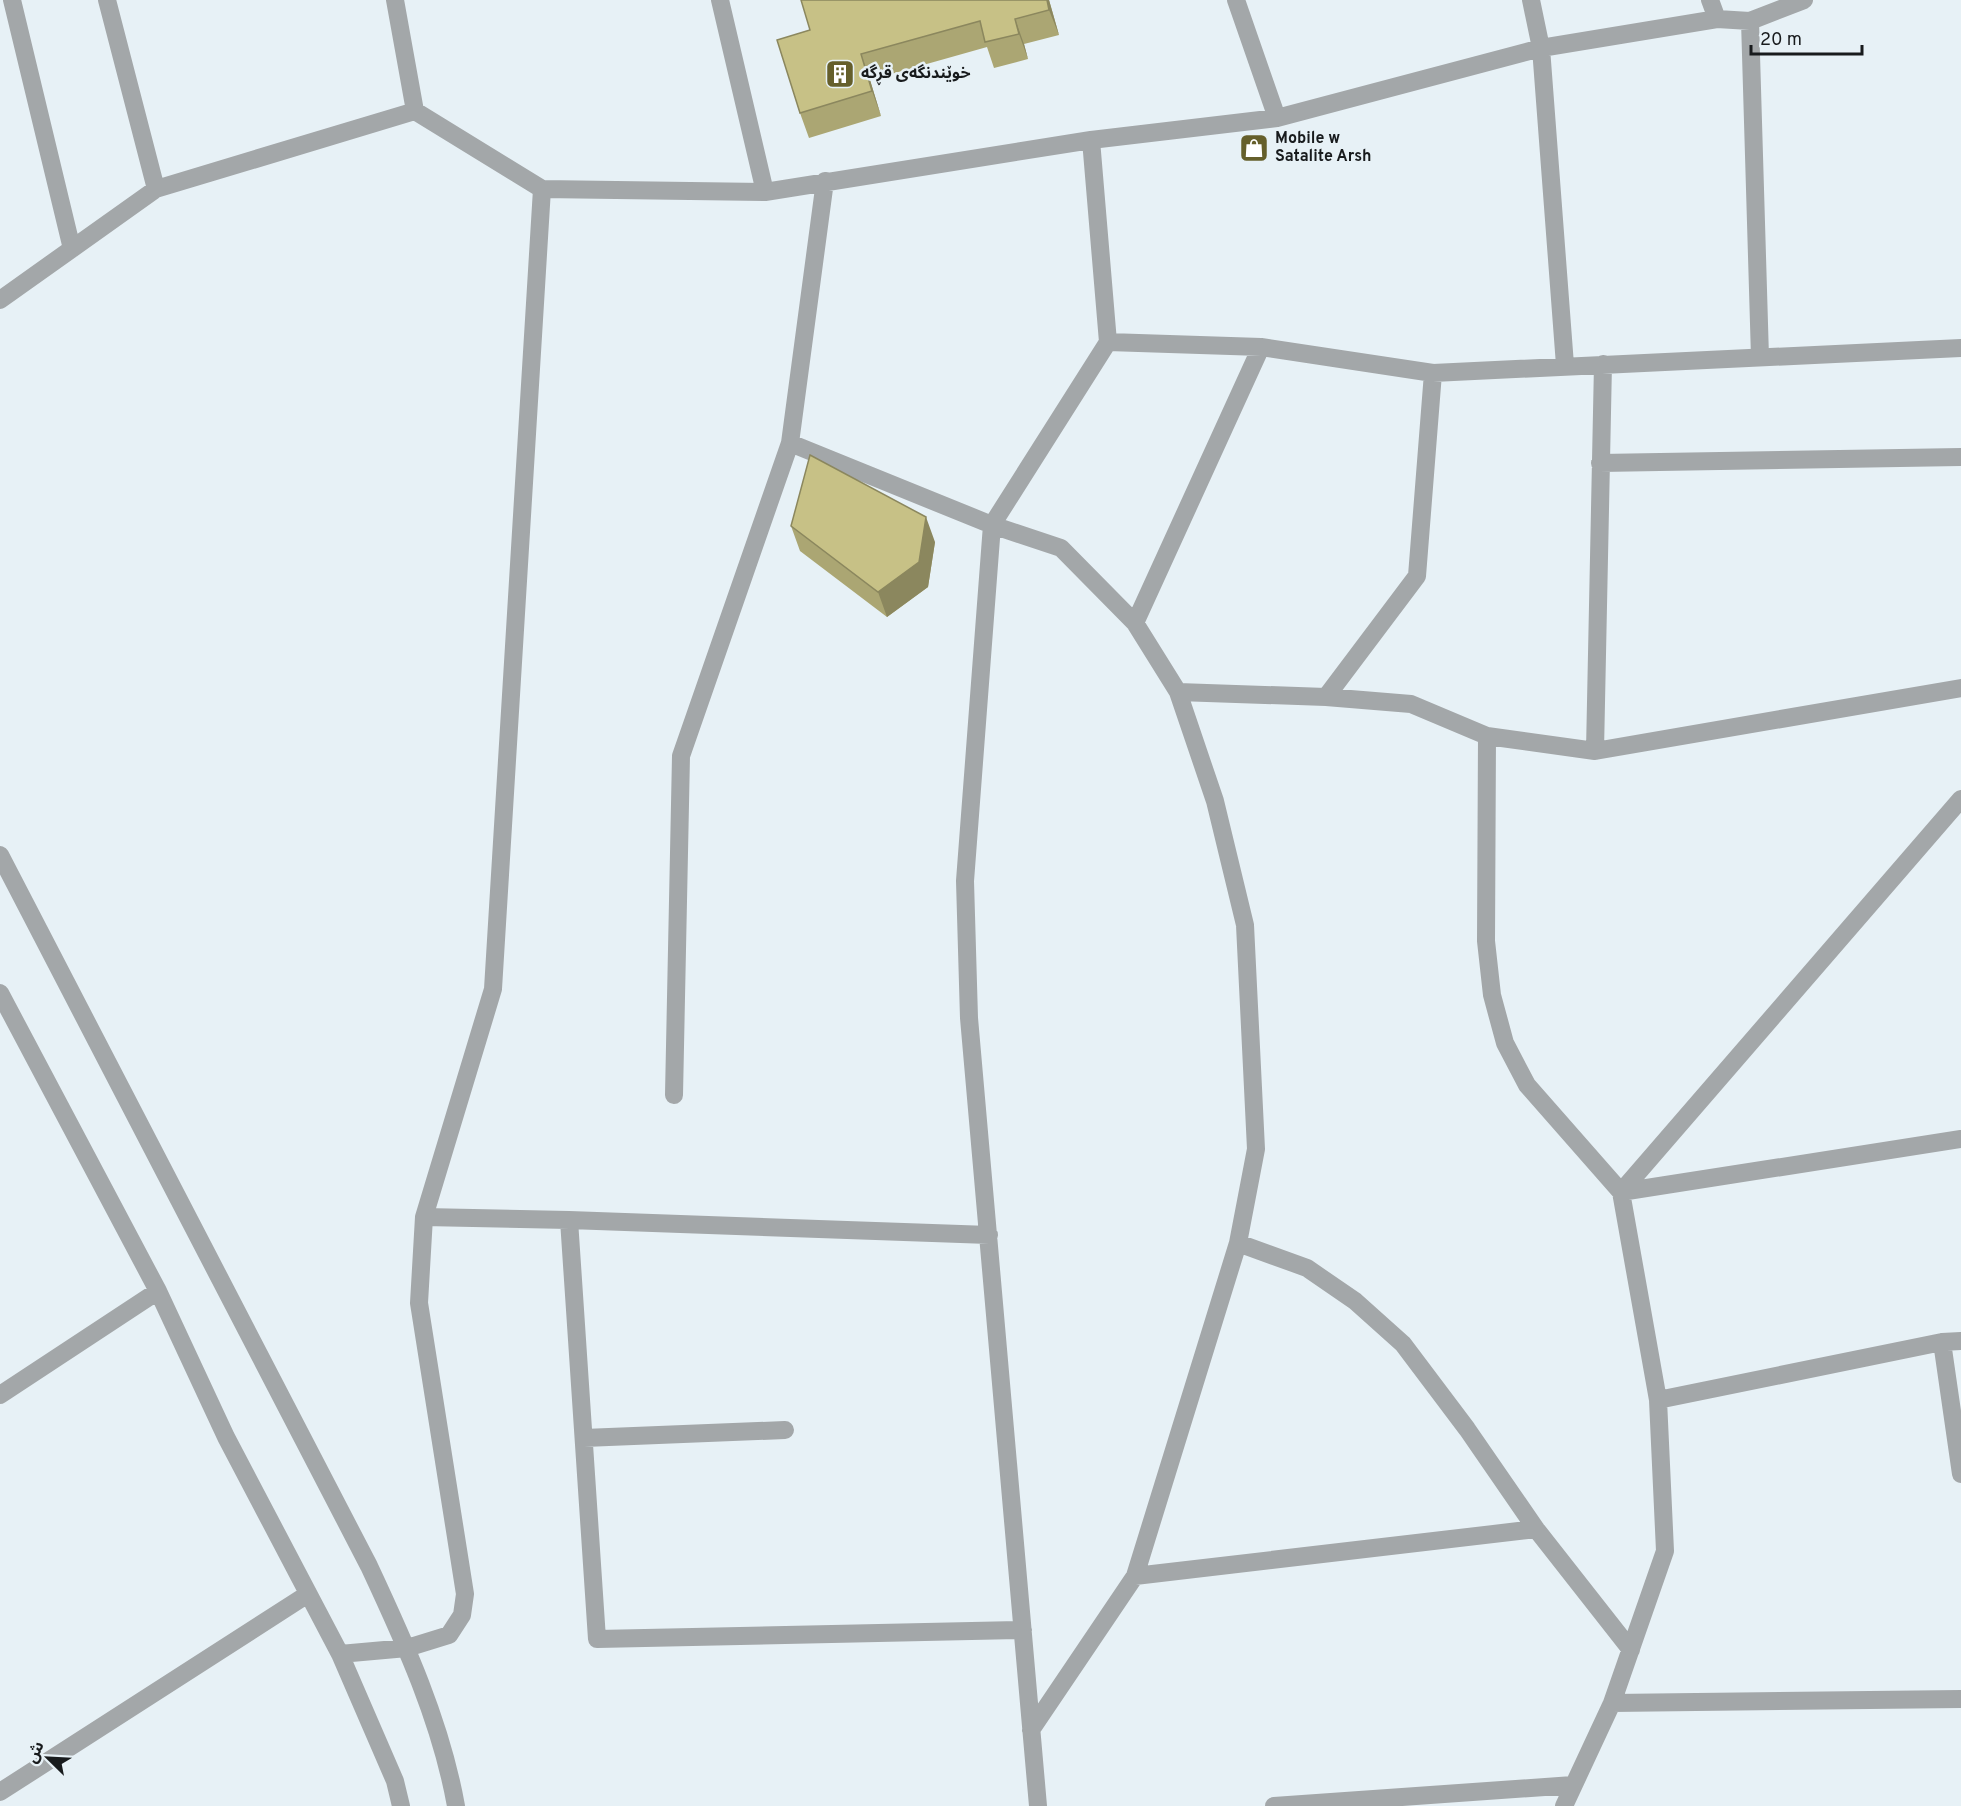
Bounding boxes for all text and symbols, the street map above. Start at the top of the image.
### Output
scale bar [1751,18,1862,56]
text: 20 m [1760,29,1802,52]
building icon: خوێندنگەی قڕگە [824,58,856,90]
place label: خوێندنگەی قڕگە [861,64,971,86]
place label: Mobile w Satalite Arsh [1275,129,1372,167]
shop icon: Mobile w Satalite Arsh [1238,132,1270,164]
north arrow [18,1728,78,1788]
text: ش [23,1739,50,1767]

